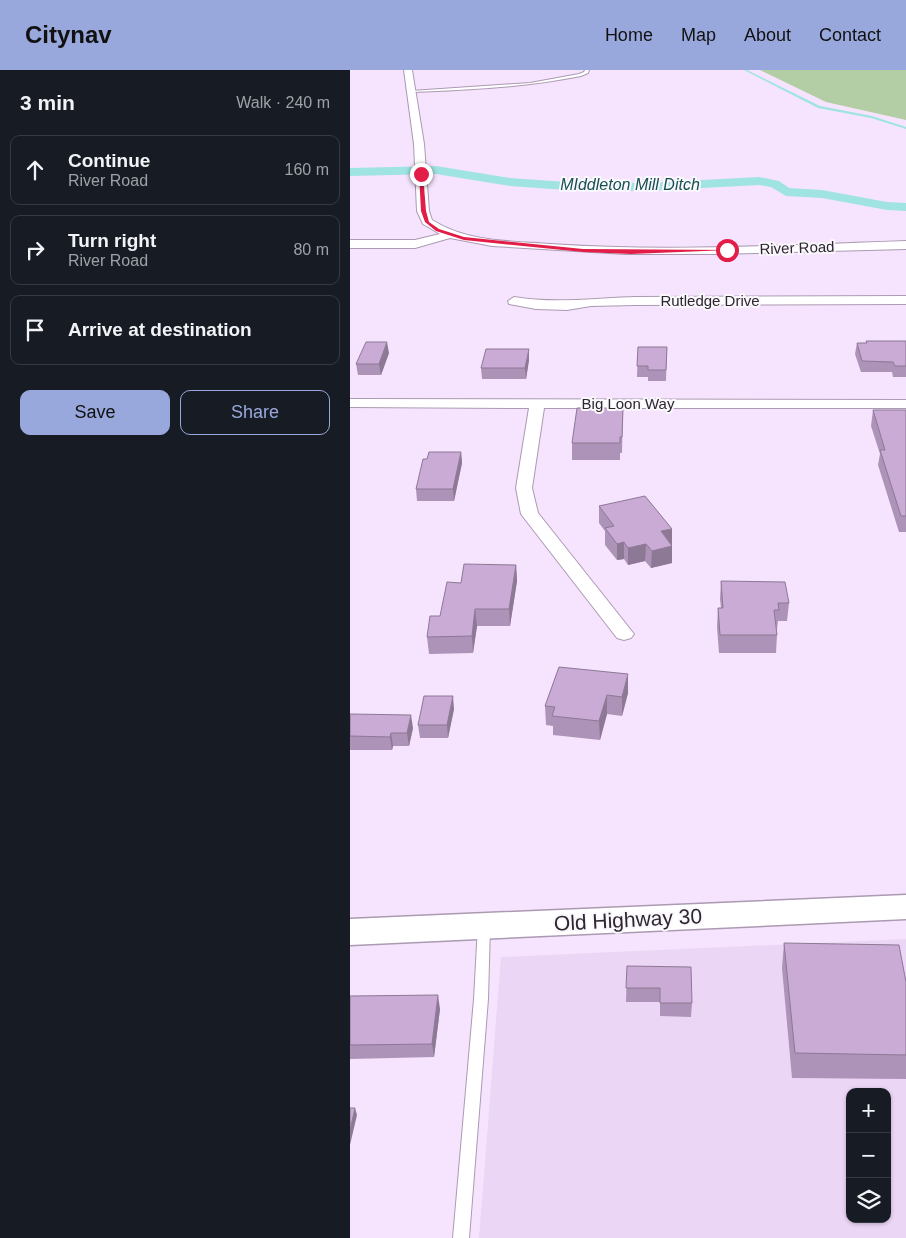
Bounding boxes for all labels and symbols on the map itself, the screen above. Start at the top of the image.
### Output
route end [410,163,433,186]
water label: MIddleton Mill Ditch [560,176,700,193]
street label: River Road [759,238,835,257]
route start [716,239,739,262]
street label: Rutledge Drive [660,292,760,309]
street label: Big Loon Way [582,395,675,412]
street label: Old Highway 30 [553,904,703,935]

